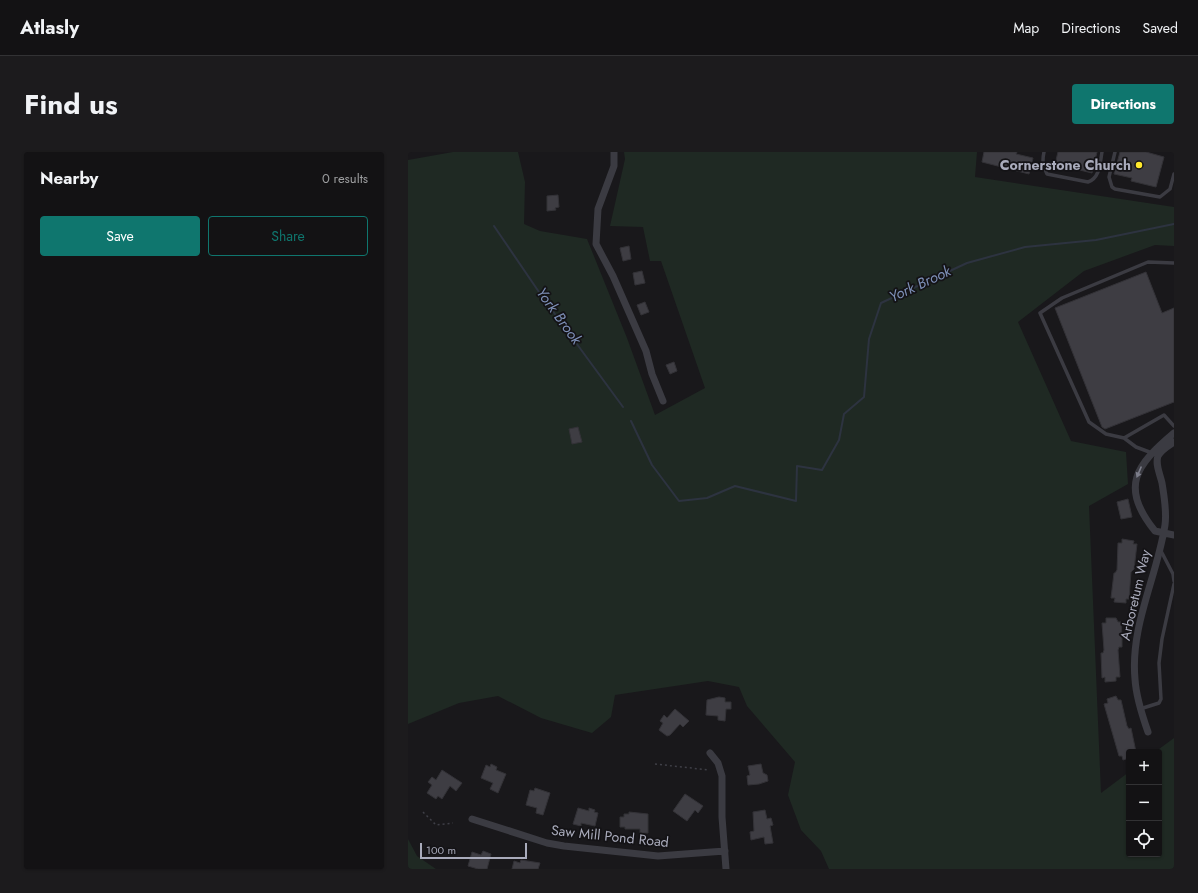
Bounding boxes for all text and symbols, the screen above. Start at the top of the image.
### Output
text: Atlasly [20,14,79,41]
text: Map [1013,18,1039,38]
text: Directions [1061,18,1121,38]
text: Saved [1143,18,1178,38]
text: Find us [24,84,118,125]
button: Directions [1072,84,1174,124]
place label: Cornerstone Church [1000,155,1131,175]
marker: Cornerstone Church [1134,160,1144,170]
text: Nearby [40,166,98,190]
text: 0 results [322,169,368,188]
button: Save [40,216,200,256]
button: Share [208,216,368,256]
water label: York Brook [886,260,955,308]
water label: York Brook [531,283,588,350]
one-way arrow [1136,466,1142,478]
street label: Arboretum Way [1115,547,1155,642]
map controls [1126,749,1162,857]
button: + [1126,749,1162,785]
button: − [1126,785,1162,821]
street label: Saw Mill Pond Road [550,820,670,852]
button: locate [1126,821,1162,857]
scale bar [420,841,527,860]
text: 100 m [426,842,456,858]

